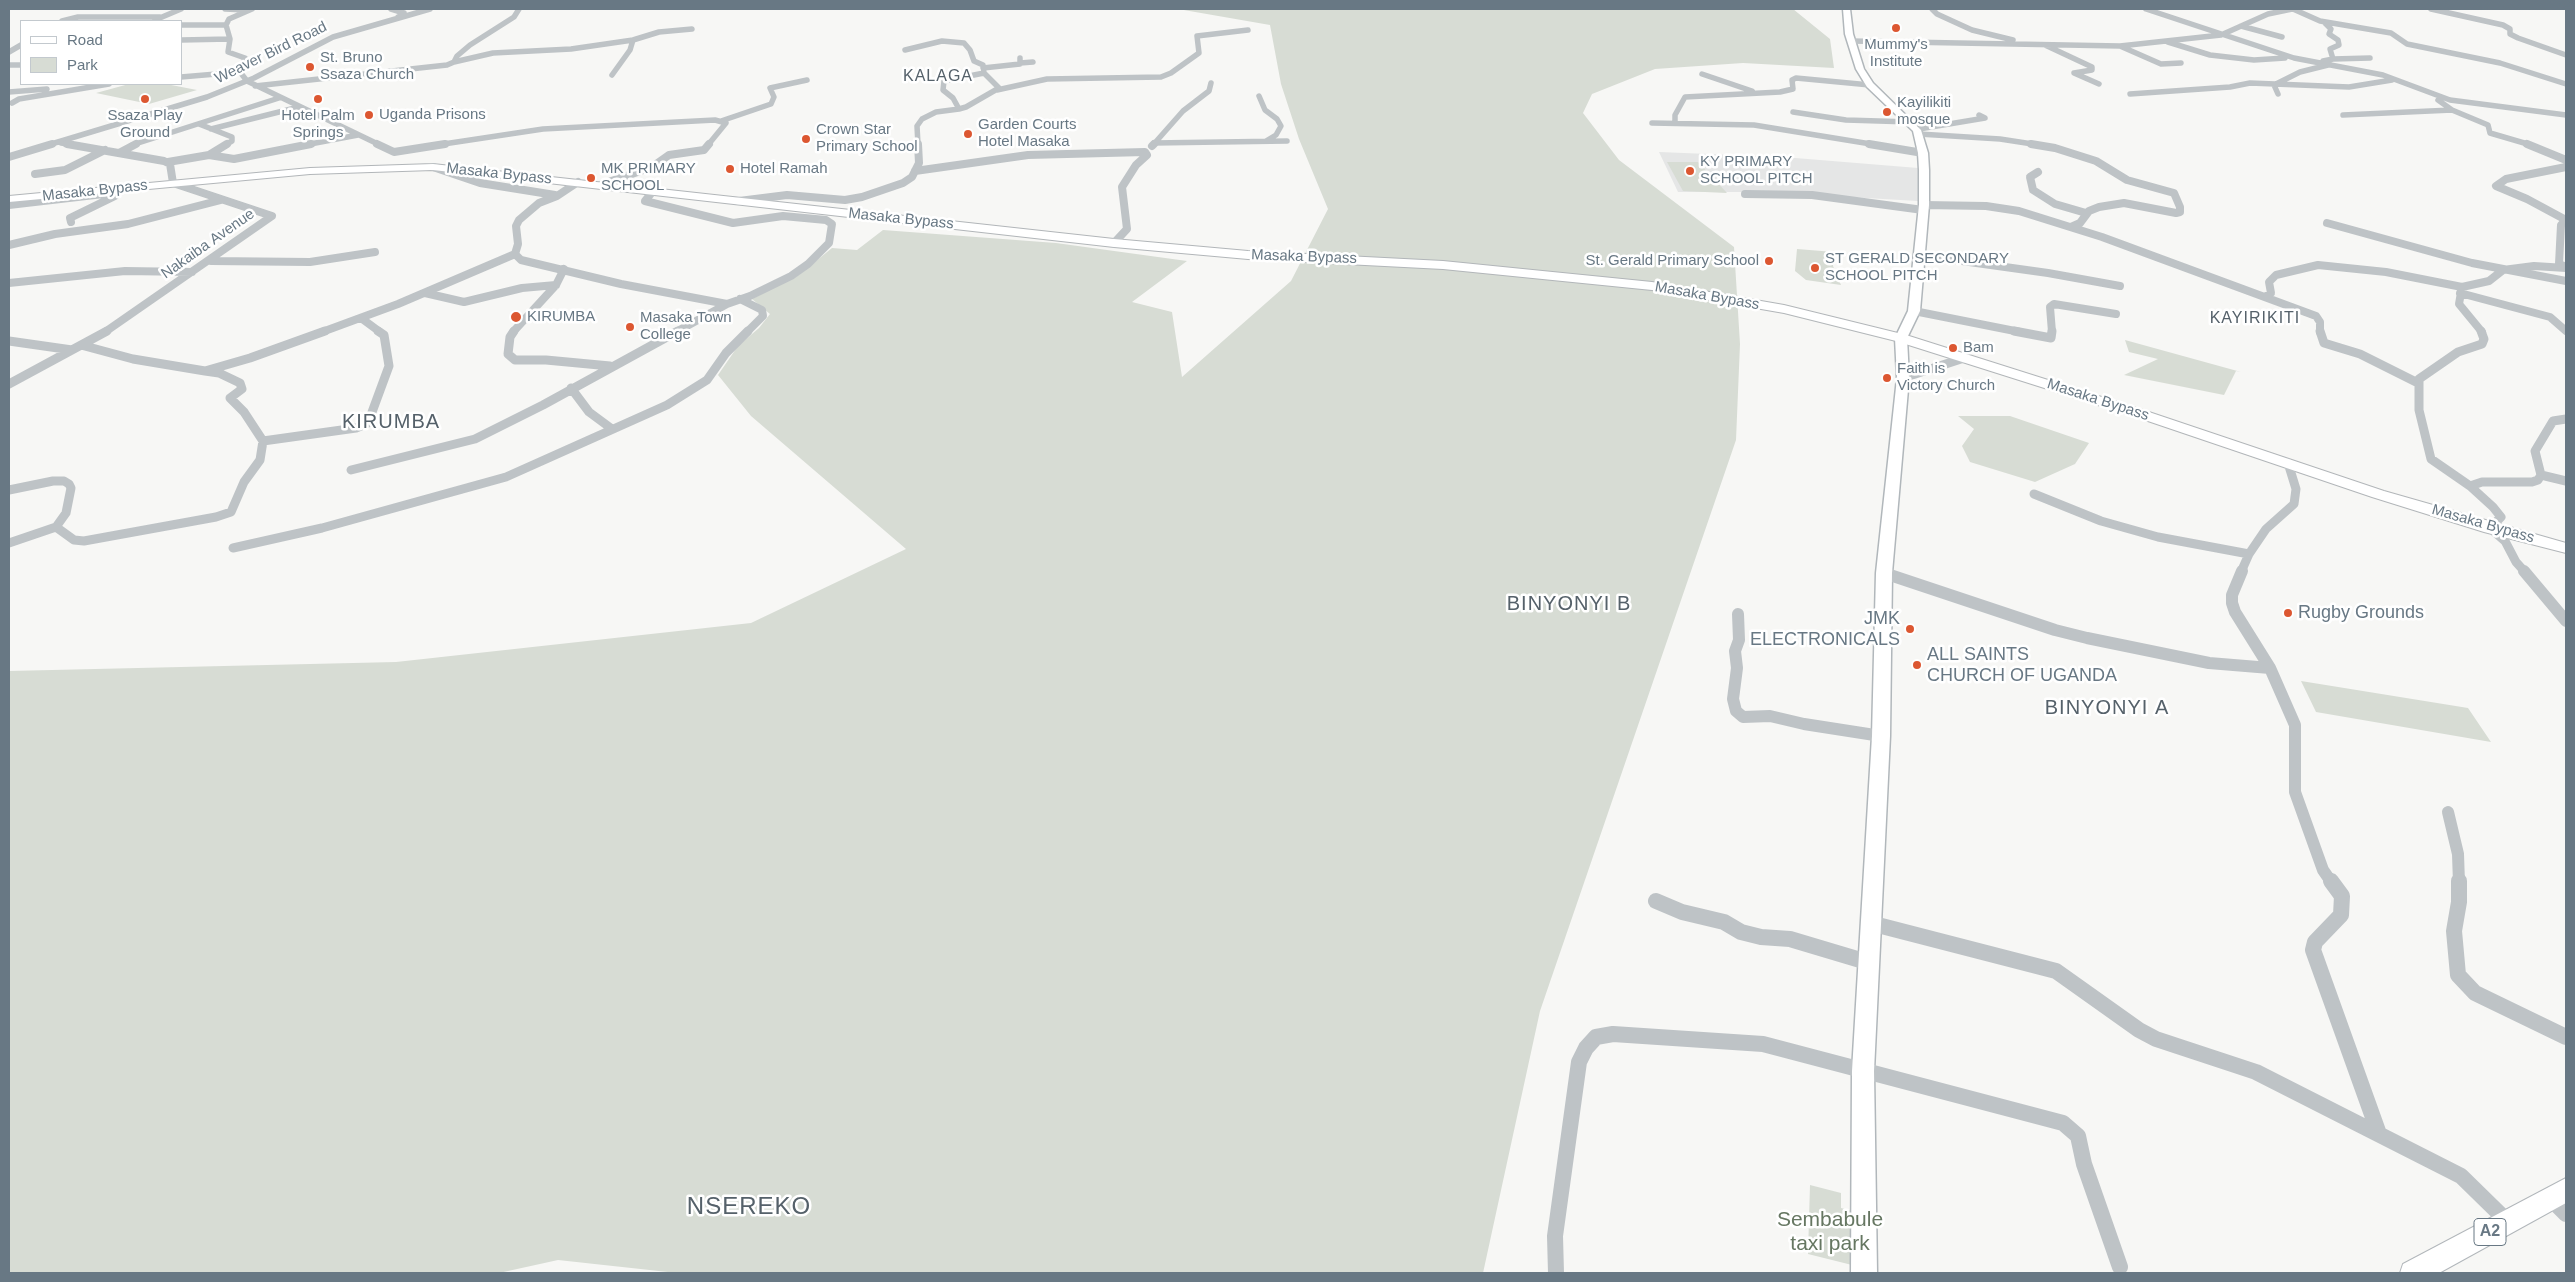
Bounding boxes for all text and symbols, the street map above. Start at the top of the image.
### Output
street label: Weaver Bird Road [212,18,330,88]
legend [20,20,182,85]
marker: Mummy's Institute [1890,22,1902,34]
text: Road [67,31,103,48]
place label: Mummy's Institute [1864,36,1928,71]
place label: St. Bruno Ssaza Church [320,49,414,84]
text: Park [67,56,98,73]
marker: St. Bruno Ssaza Church [304,61,316,73]
district label: KALAGA [902,67,974,87]
marker: Ssaza Play Ground [139,93,151,105]
marker: Hotel Palm Springs [312,93,324,105]
place label: Kayilikiti mosque [1897,94,1951,129]
place label: Uganda Prisons [379,106,486,124]
marker: Kayilikiti mosque [1881,106,1893,118]
place label: Ssaza Play Ground [107,107,183,142]
place label: Hotel Palm Springs [281,107,355,142]
marker: Uganda Prisons [363,109,375,121]
place label: Garden Courts Hotel Masaka [978,116,1076,151]
place label: Crown Star Primary School [816,121,918,156]
marker: Garden Courts Hotel Masaka [962,128,974,140]
marker: Crown Star Primary School [800,133,812,145]
place label: KY PRIMARY SCHOOL PITCH [1700,153,1813,188]
street label: Masaka Bypass [445,160,553,188]
place label: MK PRIMARY SCHOOL [601,160,696,195]
place label: Hotel Ramah [740,160,828,178]
marker: Hotel Ramah [724,163,736,175]
marker: KY PRIMARY SCHOOL PITCH [1684,165,1696,177]
marker: MK PRIMARY SCHOOL [585,172,597,184]
street label: Masaka Bypass [41,177,149,205]
street label: Nakaiba Avenue [158,205,258,283]
street label: Masaka Bypass [847,205,955,233]
street label: Masaka Bypass [1251,246,1357,268]
place label: ST GERALD SECONDARY SCHOOL PITCH [1825,250,2009,285]
place label: St. Gerald Primary School [1586,252,1759,270]
marker: St. Gerald Primary School [1763,255,1775,267]
marker: ST GERALD SECONDARY SCHOOL PITCH [1809,262,1821,274]
street label: Masaka Bypass [1653,278,1761,314]
place label: KIRUMBA [527,308,595,326]
place label: Masaka Town College [640,309,732,344]
district label: KAYIRIKITI [2208,309,2302,329]
marker: KIRUMBA [509,310,523,324]
marker: Masaka Town College [624,321,636,333]
place label: Bam [1963,339,1994,357]
marker: Bam [1947,342,1959,354]
place label: Faith is Victory Church [1897,360,1995,395]
marker: Faith is Victory Church [1881,372,1893,384]
street label: Masaka Bypass [2045,375,2151,425]
district label: KIRUMBA [341,410,441,434]
street label: Masaka Bypass [2430,501,2536,547]
district label: BINYONYI B [1506,592,1632,616]
place label: Rugby Grounds [2298,602,2424,624]
marker: Rugby Grounds [2282,607,2294,619]
place label: JMK ELECTRONICALS [1750,608,1900,650]
marker: JMK ELECTRONICALS [1904,623,1916,635]
place label: ALL SAINTS CHURCH OF UGANDA [1927,644,2117,686]
marker: ALL SAINTS CHURCH OF UGANDA [1911,659,1923,671]
district label: BINYONYI A [2044,696,2170,720]
district label: NSEREKO [686,1193,812,1221]
park label: Sembabule taxi park [1777,1207,1883,1257]
road number: A2 [2474,1218,2506,1246]

